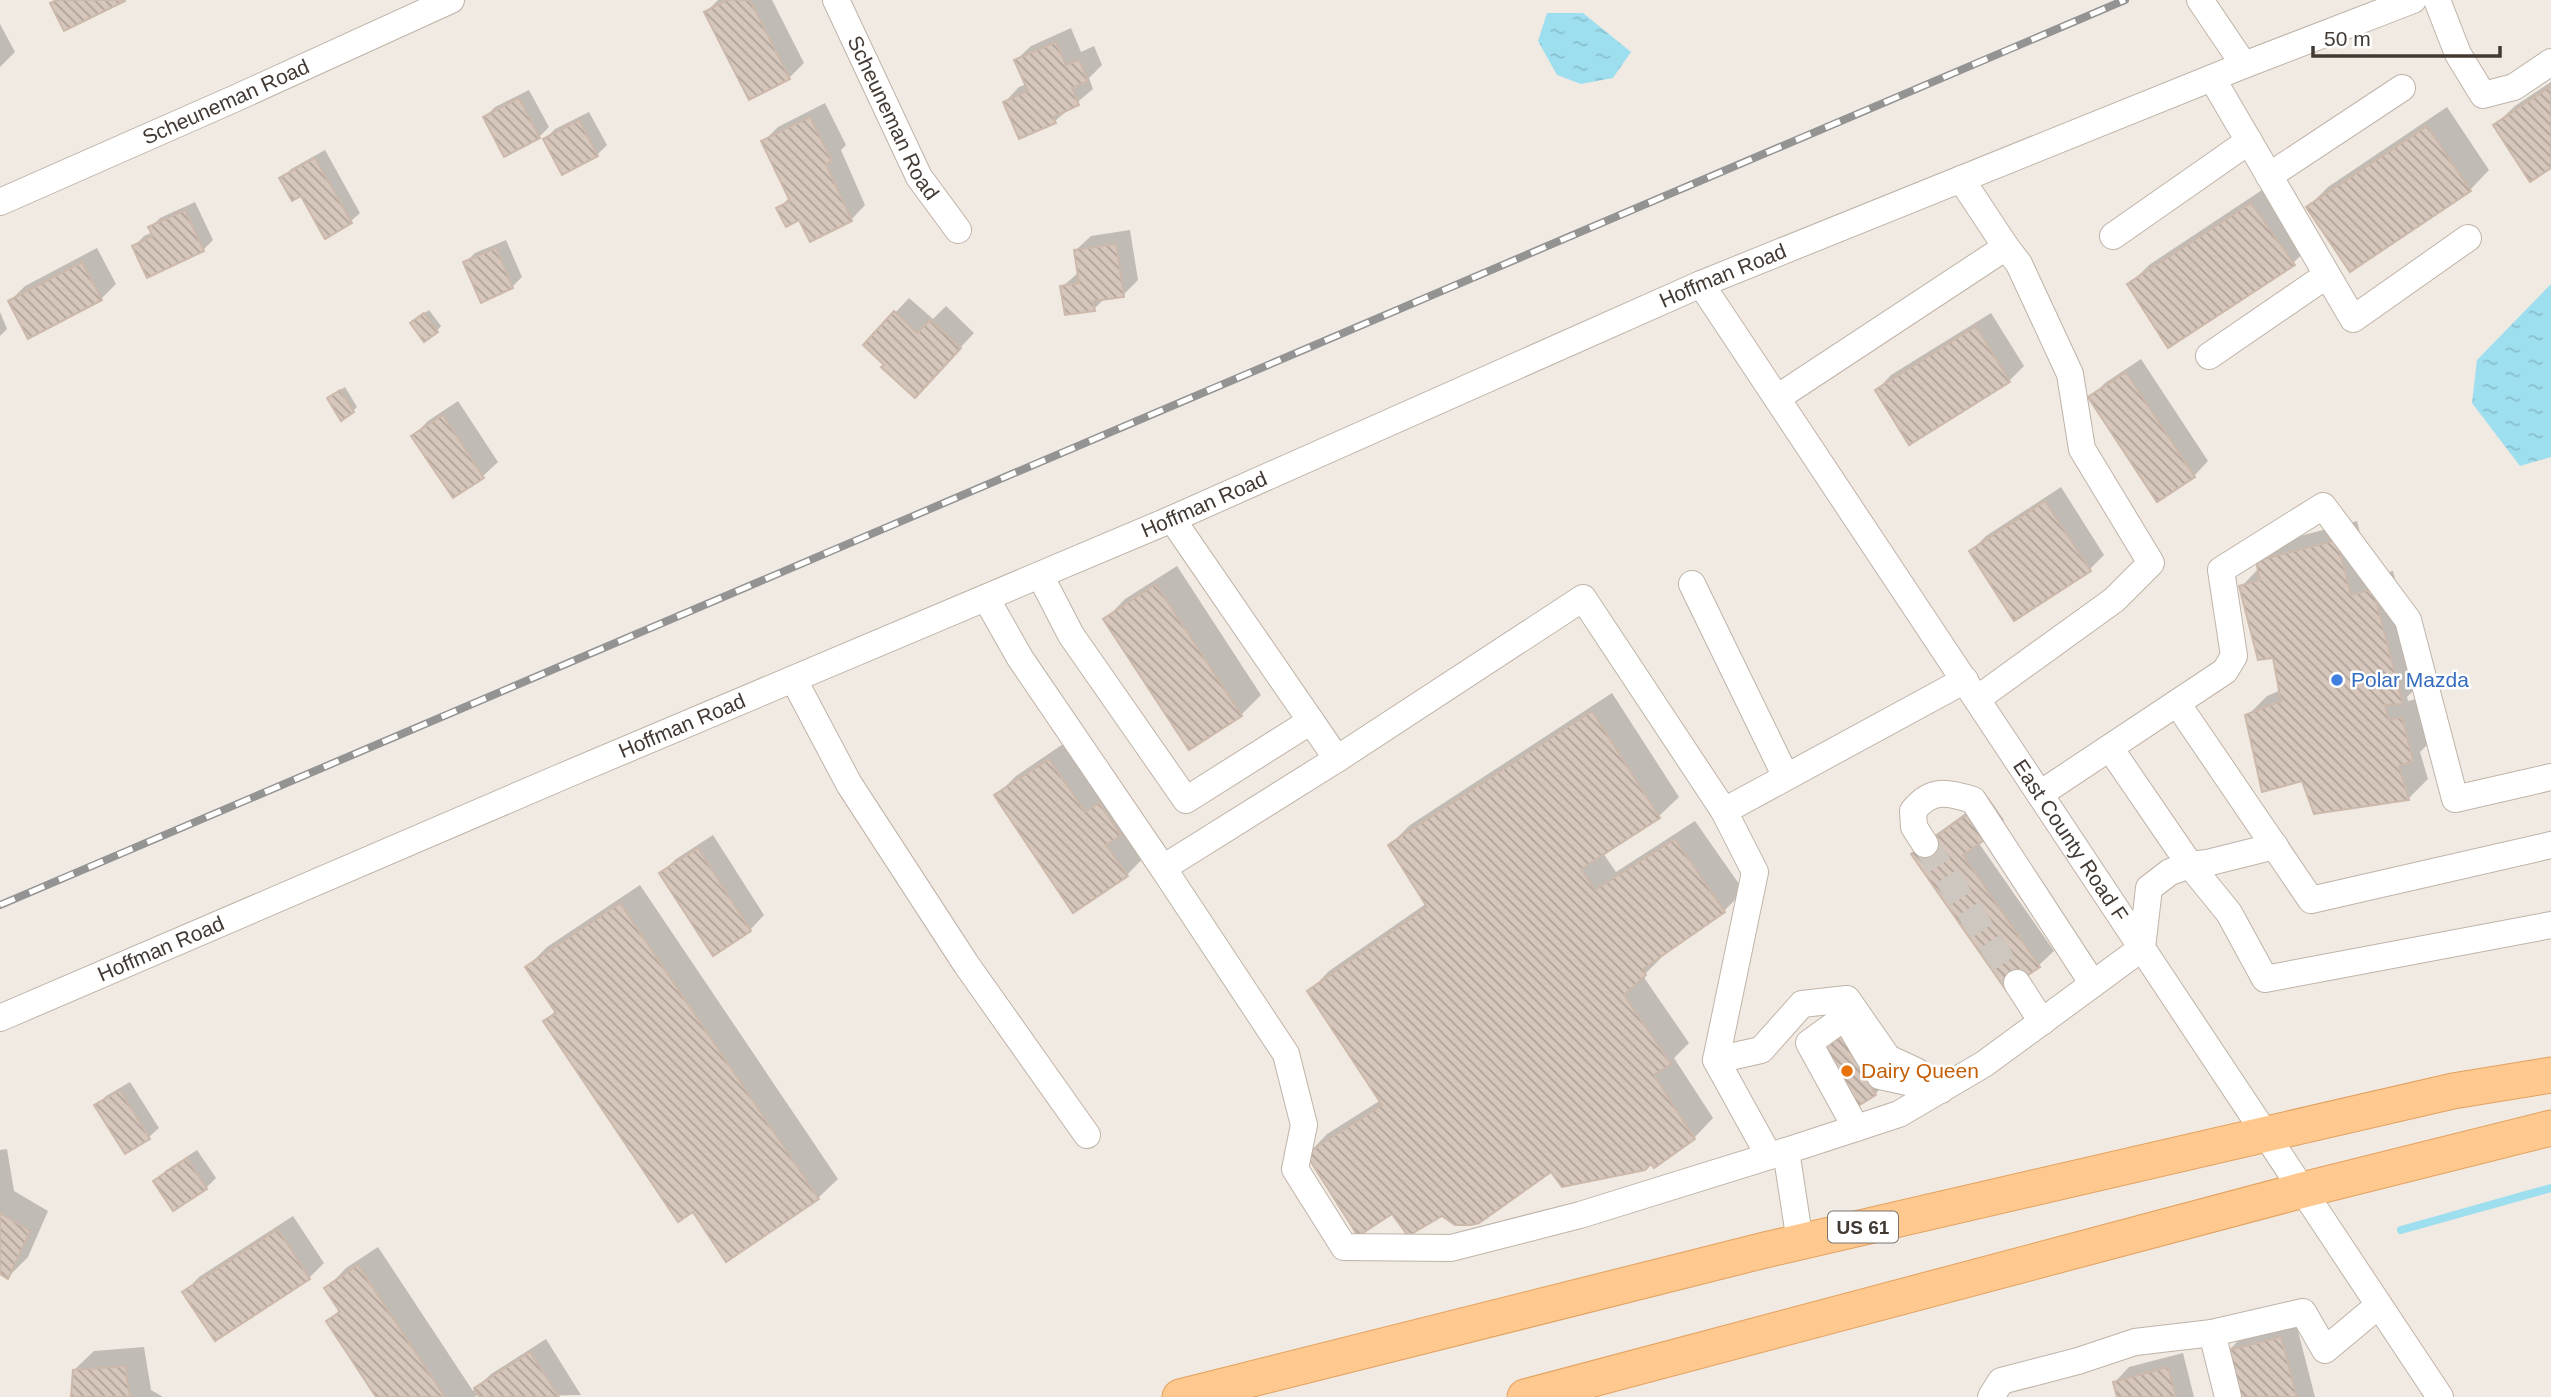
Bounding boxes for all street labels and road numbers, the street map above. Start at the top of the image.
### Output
street label: Scheuneman Road [843,32,944,204]
street label: Scheuneman Road [139,54,312,149]
street label: Hoffman Road [1656,239,1789,312]
street label: Hoffman Road [1138,466,1270,542]
street label: Hoffman Road [615,689,749,762]
street label: East County Road F [2009,755,2133,925]
street label: Hoffman Road [94,911,227,986]
road number: US 61 [1828,1212,1898,1242]

